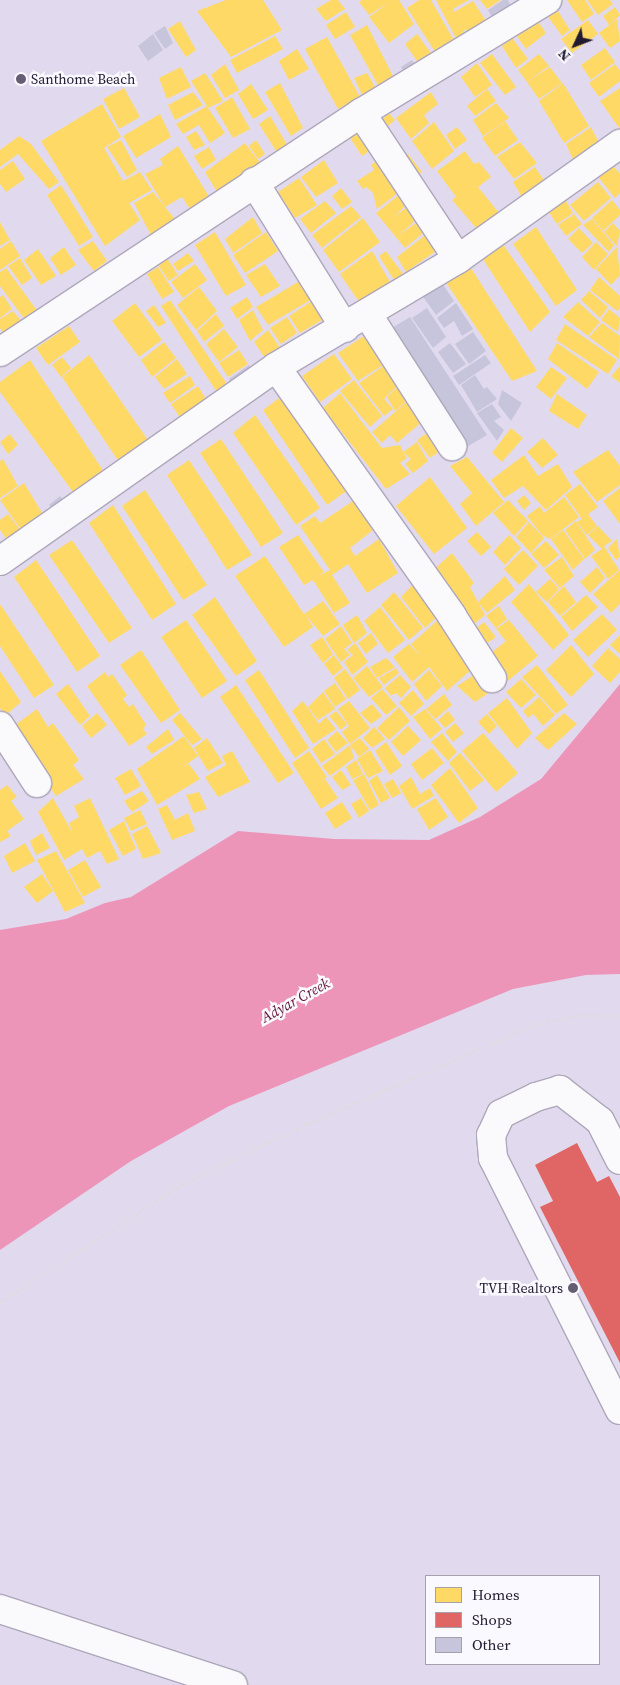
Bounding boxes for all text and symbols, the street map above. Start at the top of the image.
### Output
north arrow [550,20,600,70]
text: N [553,45,575,66]
place label: Santhome Beach [31,71,135,87]
marker: Santhome Beach [15,73,27,85]
water label: Adyar Creek [257,974,333,1026]
place label: TVH Realtors [479,1280,563,1296]
marker: TVH Realtors [567,1282,579,1294]
legend [425,1575,600,1665]
text: Homes [472,1584,519,1605]
text: Shops [472,1609,512,1630]
text: Other [472,1634,511,1655]

